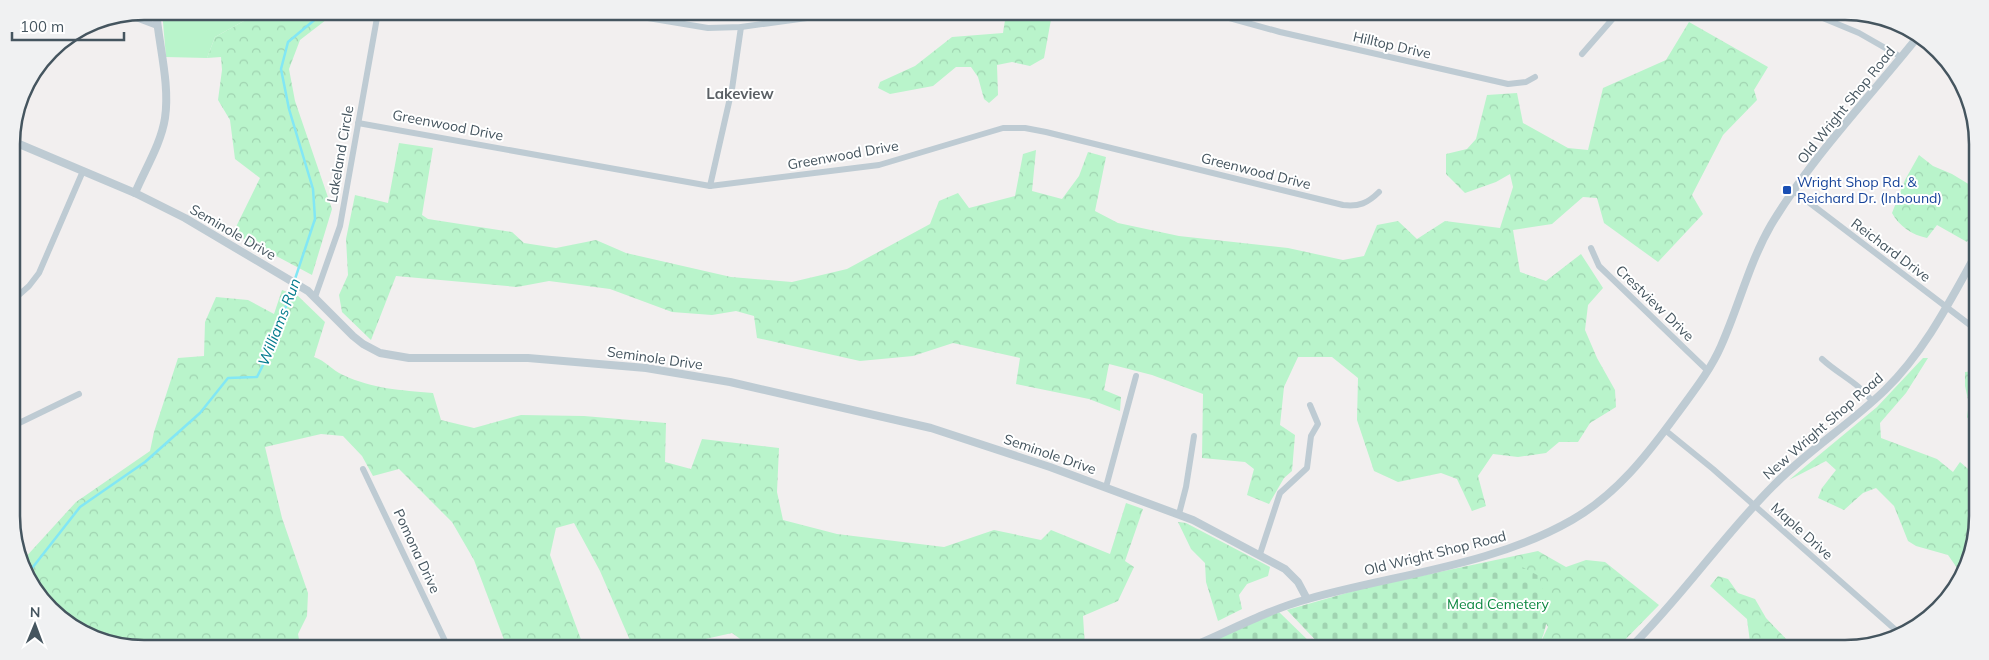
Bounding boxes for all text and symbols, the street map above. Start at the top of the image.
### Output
scale bar [12,10,125,42]
text: 100 m [20,17,64,36]
street label: Hilltop Drive [1351,27,1433,63]
street label: Old Wright Shop Road [1793,43,1899,167]
district label: Lakeview [706,84,774,103]
street label: Lakeland Circle [323,104,357,204]
street label: Greenwood Drive [391,105,505,145]
street label: Greenwood Drive [786,136,900,174]
street label: Greenwood Drive [1199,149,1313,193]
place label: Wright Shop Rd. & Reichard Dr. (Inbound) [1797,173,1942,207]
marker: Wright Shop Rd. & Reichard Dr. (Inbound) [1781,184,1793,196]
street label: Seminole Drive [187,200,279,264]
street label: Reichard Drive [1848,214,1934,286]
street label: Crestview Drive [1612,261,1698,345]
water label: Williams Run [254,275,304,368]
street label: Seminole Drive [606,342,704,374]
street label: New Wright Shop Road [1759,369,1887,483]
street label: Seminole Drive [1001,430,1099,478]
street label: Maple Drive [1767,498,1837,564]
street label: Pomona Drive [390,506,444,596]
street label: Old Wright Shop Road [1362,527,1508,579]
park label: Mead Cemetery [1447,595,1550,613]
north arrow [10,600,60,650]
text: N [30,603,41,621]

